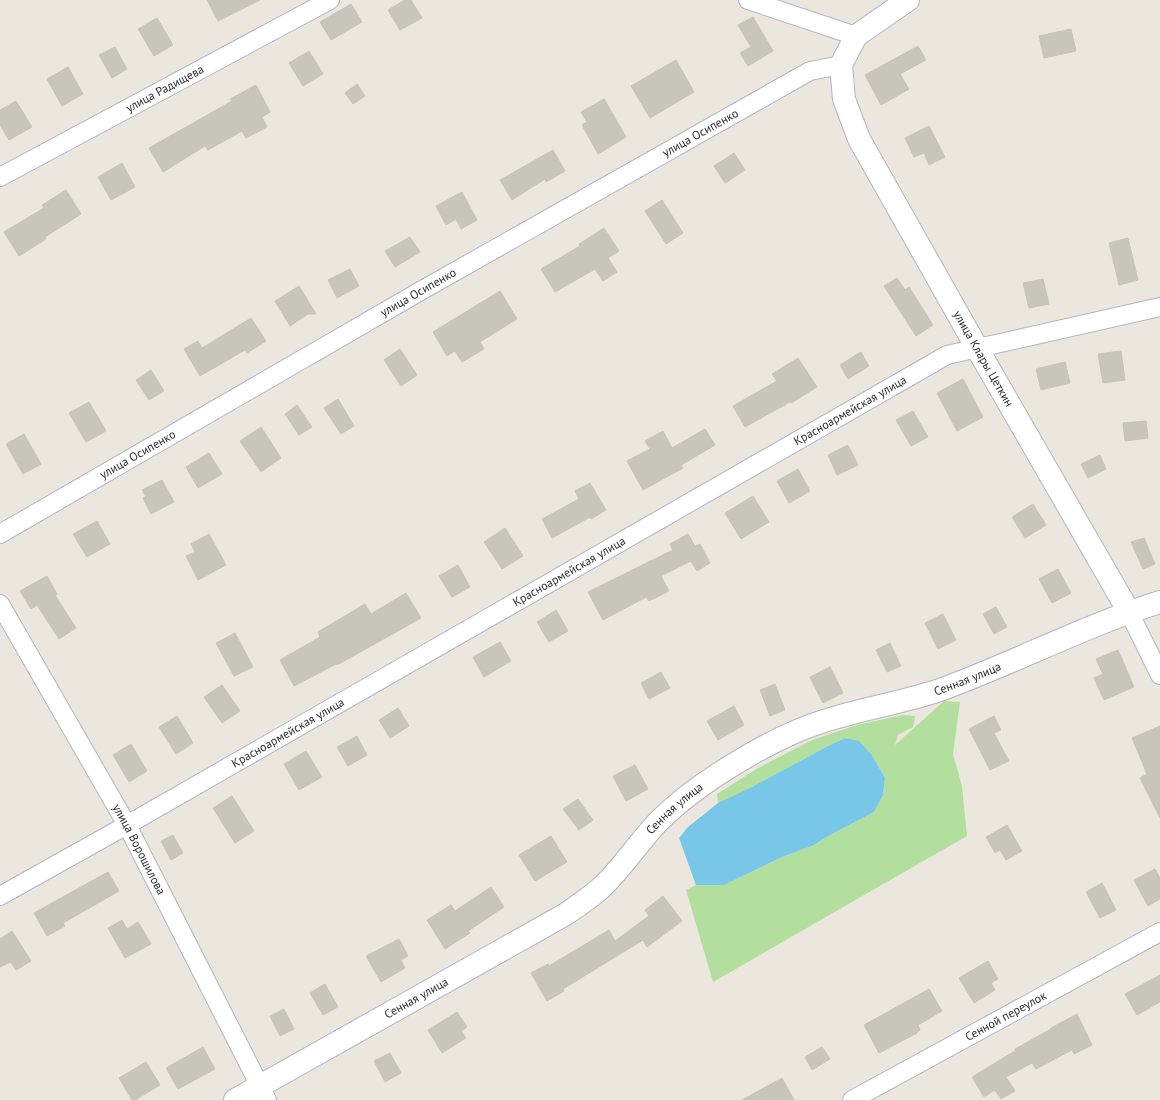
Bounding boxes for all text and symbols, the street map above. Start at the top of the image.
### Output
street label: улица Радищева [123,61,206,115]
street label: улица Осипенко [659,105,741,160]
street label: улица Осипенко [377,264,459,320]
street label: улица Клары Цеткин [950,308,1017,409]
street label: Красноармейская улица [791,372,909,448]
street label: улица Осипенко [97,426,178,482]
street label: Красноармейская улица [510,533,628,609]
street label: Сенная улица [932,658,1003,699]
street label: Красноармейская улица [229,694,347,771]
street label: Сенная улица [643,779,706,837]
street label: улица Ворошилова [110,801,169,897]
street label: Сенная улица [381,974,451,1022]
street label: Сенной переулок [962,987,1049,1044]

